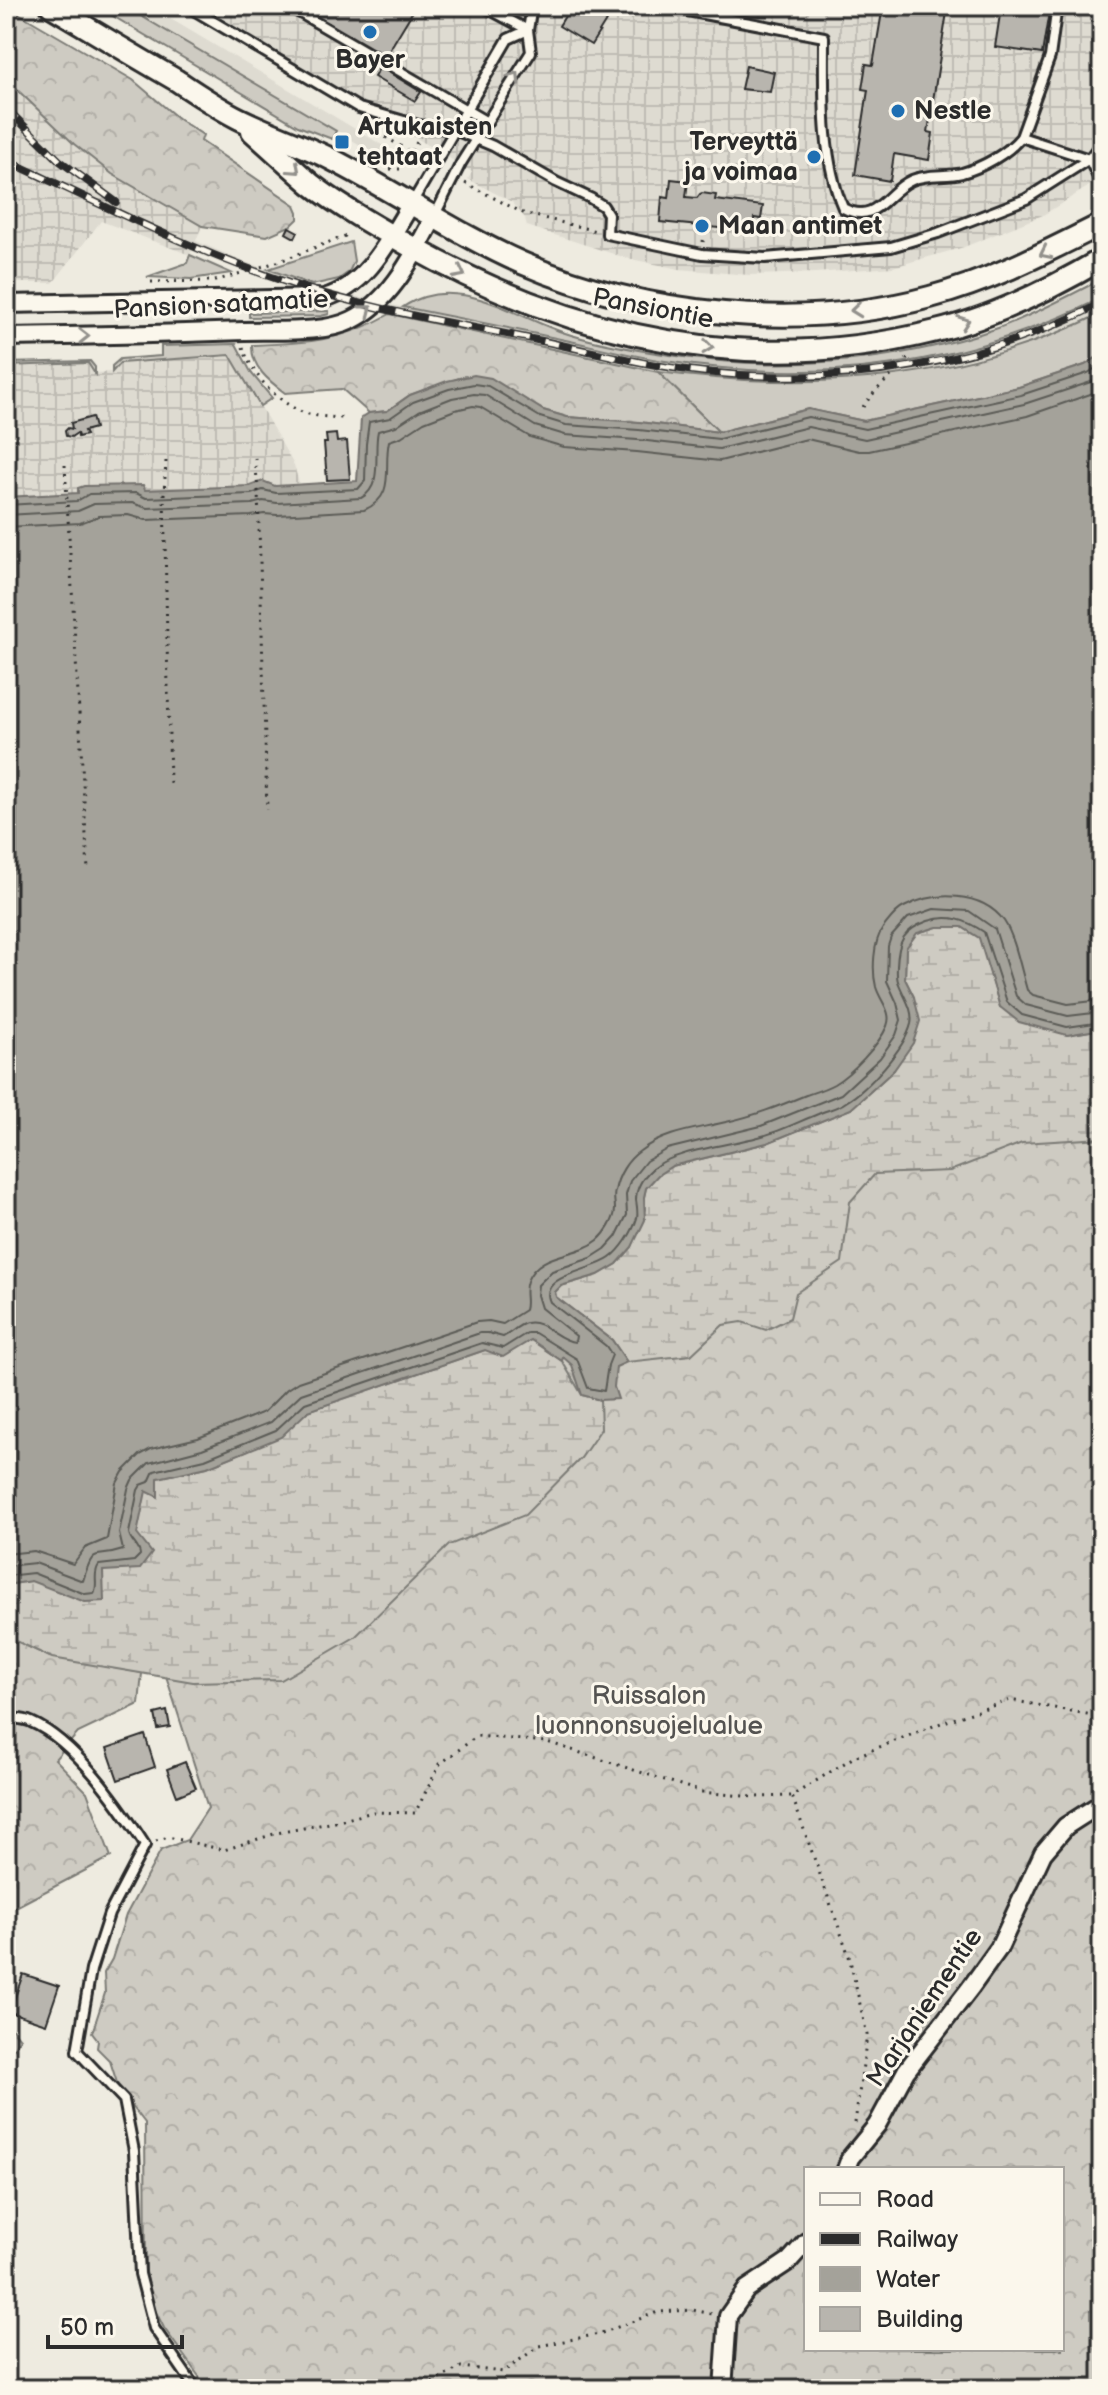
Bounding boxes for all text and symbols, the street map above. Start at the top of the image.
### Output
marker: Bayer [361,23,379,41]
place label: Bayer [335,45,406,76]
one-way arrow [506,71,521,86]
place label: Nestle [914,96,991,127]
marker: Nestle [889,102,907,120]
place label: Artukaisten tehtaat [357,112,492,173]
place label: Terveyttä ja voimaa [682,127,798,188]
marker: Artukaisten tehtaat [333,133,351,151]
marker: Terveyttä ja voimaa [805,148,823,166]
one-way arrow [286,160,300,175]
place label: Maan antimet [718,211,882,242]
marker: Maan antimet [693,217,711,235]
one-way arrow [1038,243,1053,259]
one-way arrow [451,264,466,279]
street label: Pansiontie [590,282,716,336]
street label: Pansion satamatie [113,284,329,326]
one-way arrow [849,302,862,319]
one-way arrow [358,305,373,319]
one-way arrow [957,316,971,332]
one-way arrow [78,327,91,344]
one-way arrow [701,338,715,355]
park label: Ruissalon luonnonsuojelualue [535,1681,763,1742]
street label: Marjaniementie [861,1923,989,2093]
legend [804,2167,1064,2351]
text: Road [876,2185,934,2214]
text: Railway [876,2225,958,2254]
text: Water [876,2265,940,2294]
scale bar [48,2299,182,2349]
text: Building [876,2305,963,2334]
text: 50 m [60,2313,114,2342]

